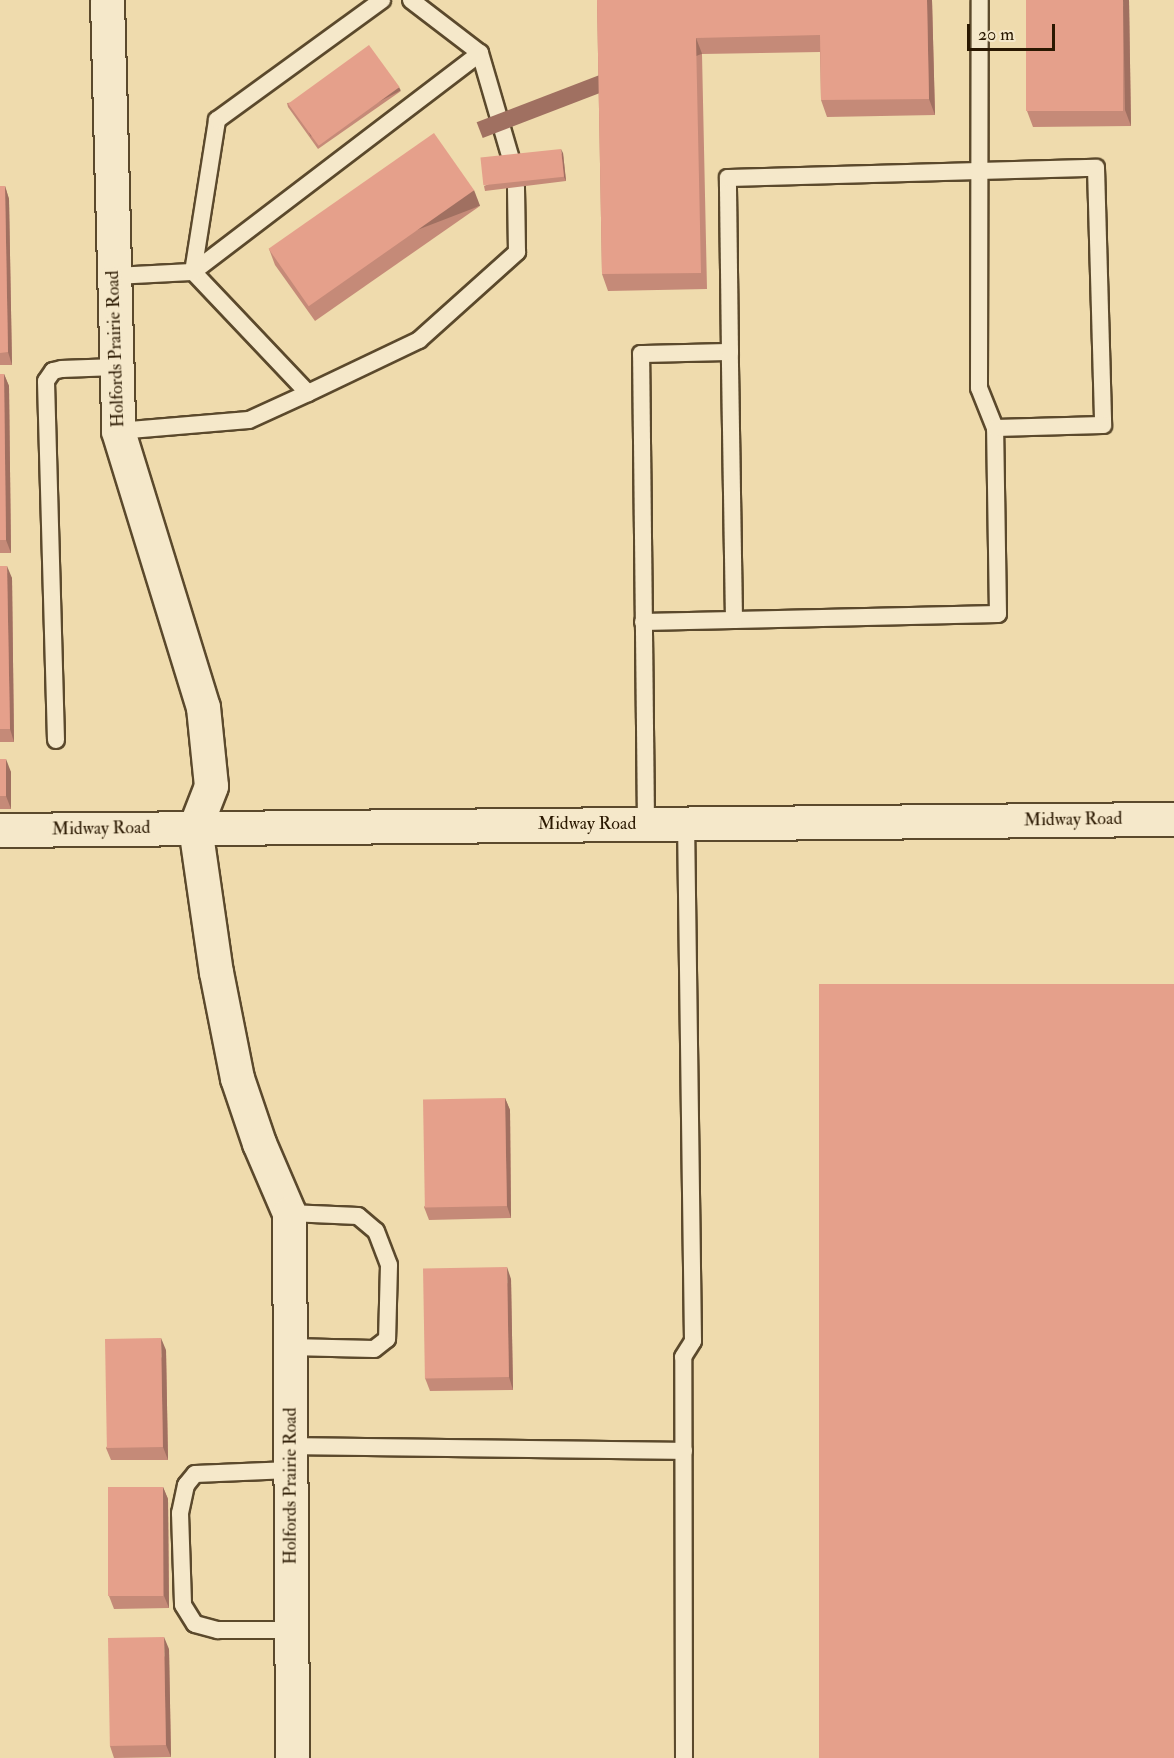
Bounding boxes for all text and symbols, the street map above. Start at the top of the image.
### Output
scale bar [970,12,1058,50]
text: 20 m [978,23,1014,46]
street label: Holfords Prairie Road [102,270,130,428]
street label: Midway Road [1024,808,1122,832]
street label: Midway Road [538,813,636,835]
street label: Midway Road [52,817,150,841]
street label: Holfords Prairie Road [280,1407,302,1565]

